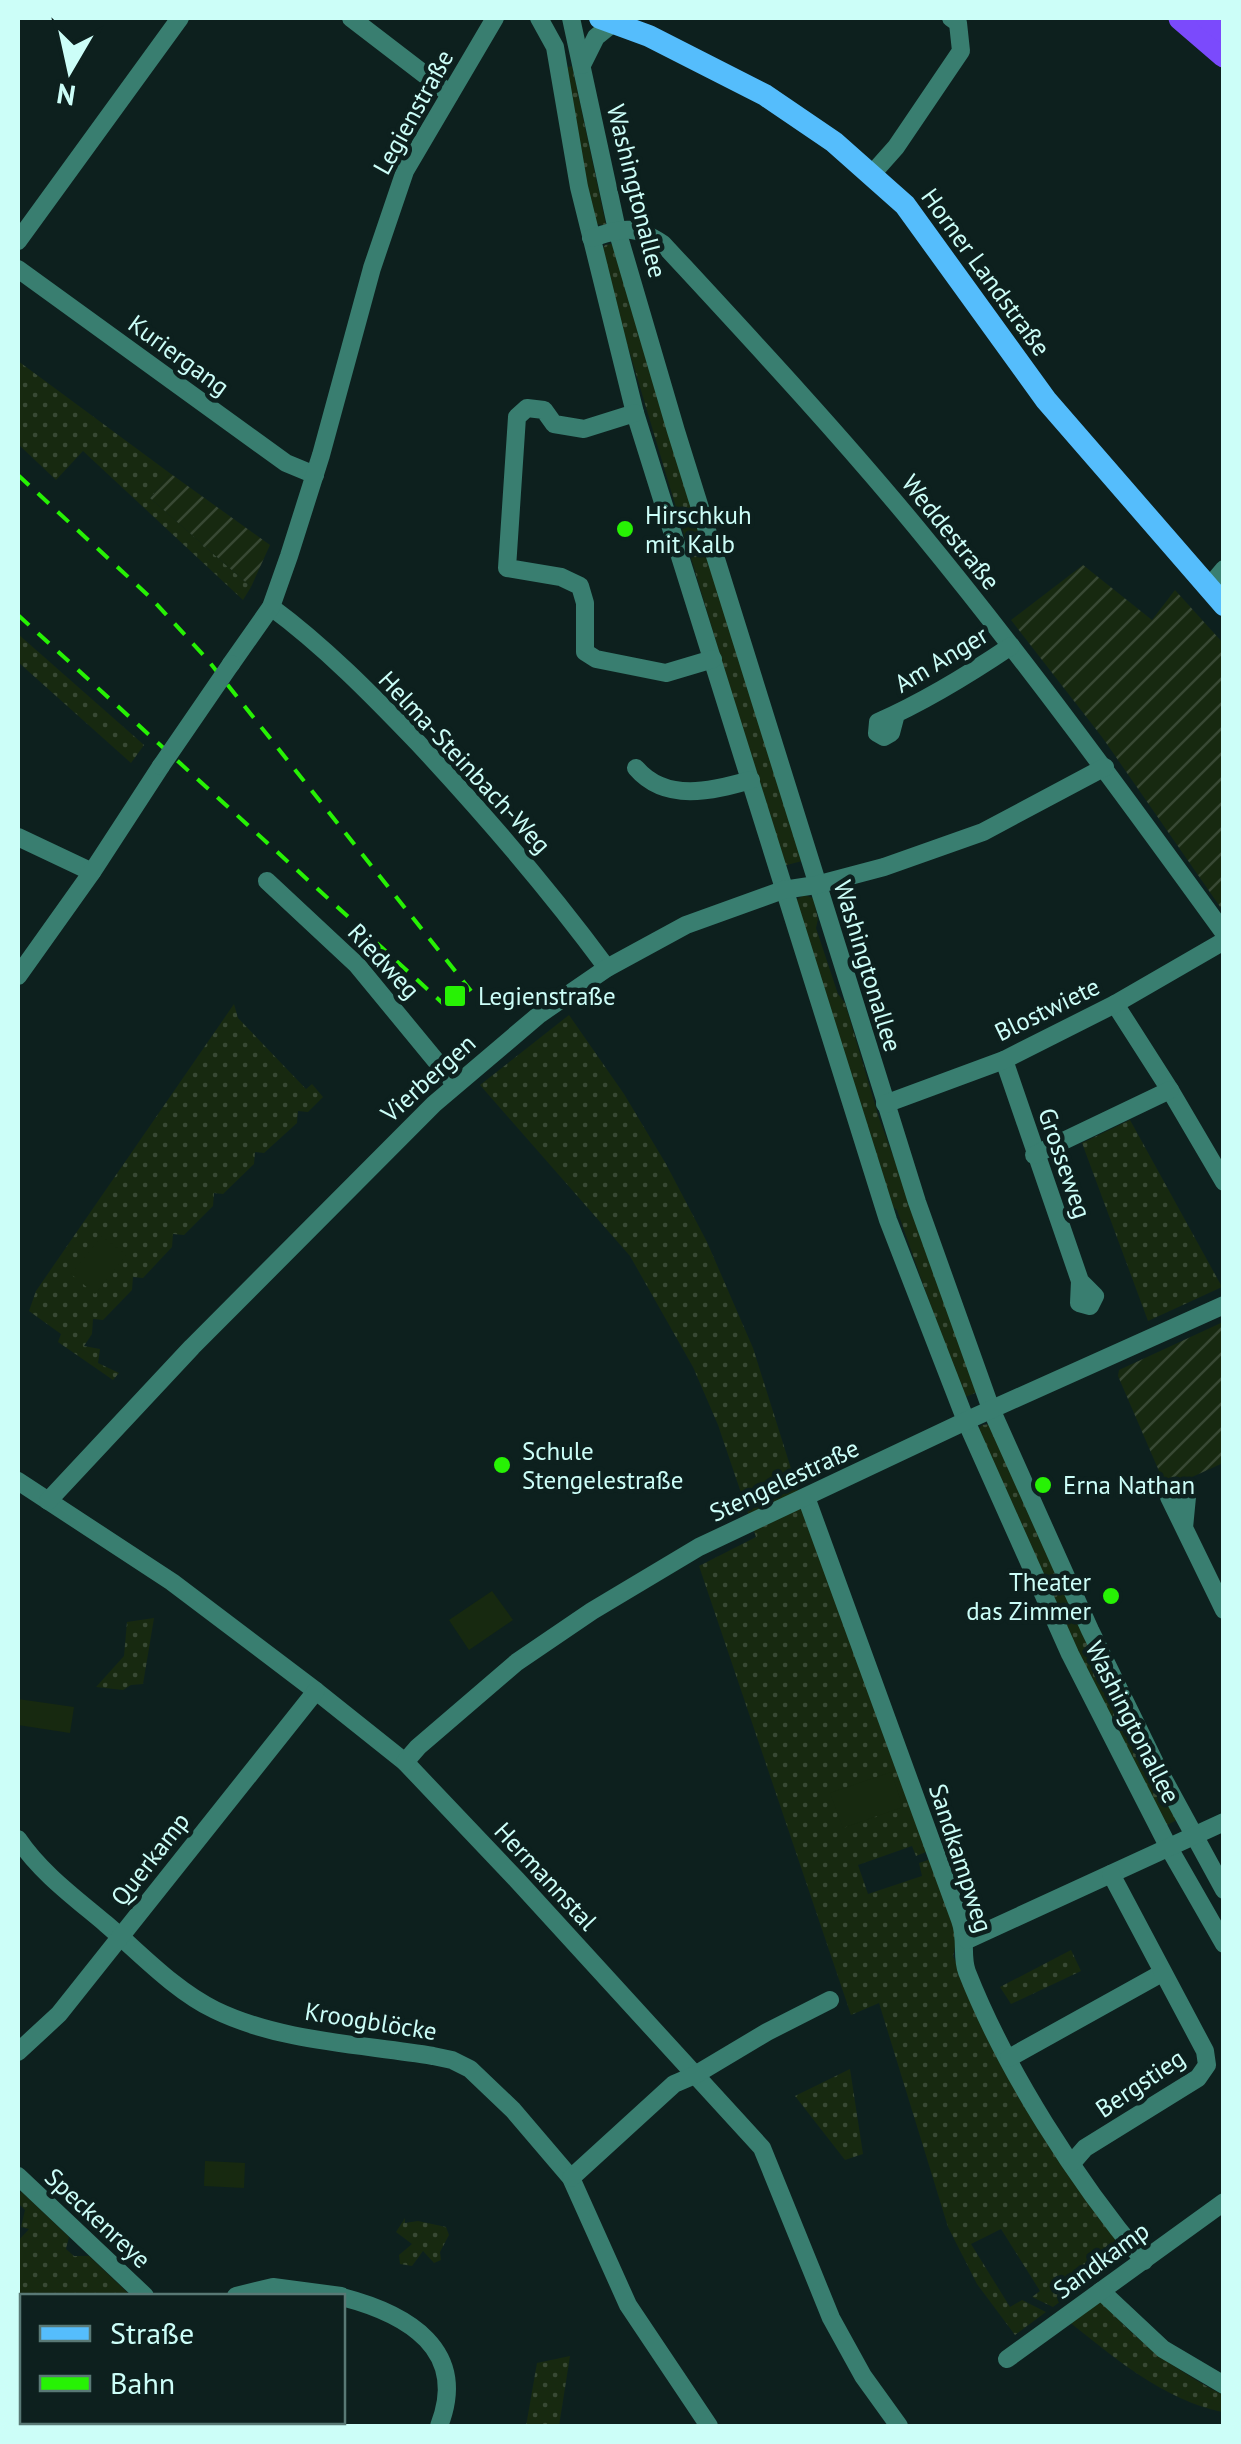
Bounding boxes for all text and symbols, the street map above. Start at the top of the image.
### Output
north arrow [20,20,120,120]
street label: Legienstraße [366,44,460,180]
text: N [54,75,78,115]
street label: Washingtonallee [600,101,674,281]
street label: Horner Landstraße [914,182,1058,362]
street label: Kuriergang [122,308,236,402]
street label: Weddestraße [895,468,1007,596]
place label: Hirschkuh mit Kalb [645,499,752,560]
marker: Hirschkuh mit Kalb [614,518,636,540]
street label: Am Anger [888,618,994,699]
street label: Helma-Steinbach-Weg [372,664,558,860]
street label: Washingtonallee [827,876,909,1056]
street label: Riedweg [341,917,427,1005]
street label: Blostwiete [989,970,1105,1048]
place label: Legienstraße [478,980,616,1012]
marker: Legienstraße [442,983,468,1009]
street label: Vierbergen [373,1027,482,1130]
street label: Grosseweg [1031,1104,1099,1222]
street label: Stengelestraße [704,1431,864,1529]
place label: Schule Stengelestraße [522,1435,683,1496]
marker: Schule Stengelestraße [491,1454,513,1476]
place label: Erna Nathan [1063,1469,1195,1501]
marker: Erna Nathan [1032,1474,1054,1496]
place label: Theater das Zimmer [966,1566,1091,1627]
marker: Theater das Zimmer [1100,1585,1122,1607]
street label: Washingtonallee [1078,1636,1188,1808]
street label: Sandkampweg [922,1779,1000,1937]
street label: Querkamp [104,1806,196,1912]
street label: Hermannstal [488,1815,605,1937]
street label: Kroogblöcke [303,1995,439,2047]
street label: Bergstieg [1089,2042,1191,2124]
street label: Speckenreye [38,2161,158,2275]
street label: Sandkamp [1047,2214,1155,2306]
legend [20,2294,345,2424]
text: Straße [110,2313,194,2352]
text: Bahn [110,2363,175,2402]

